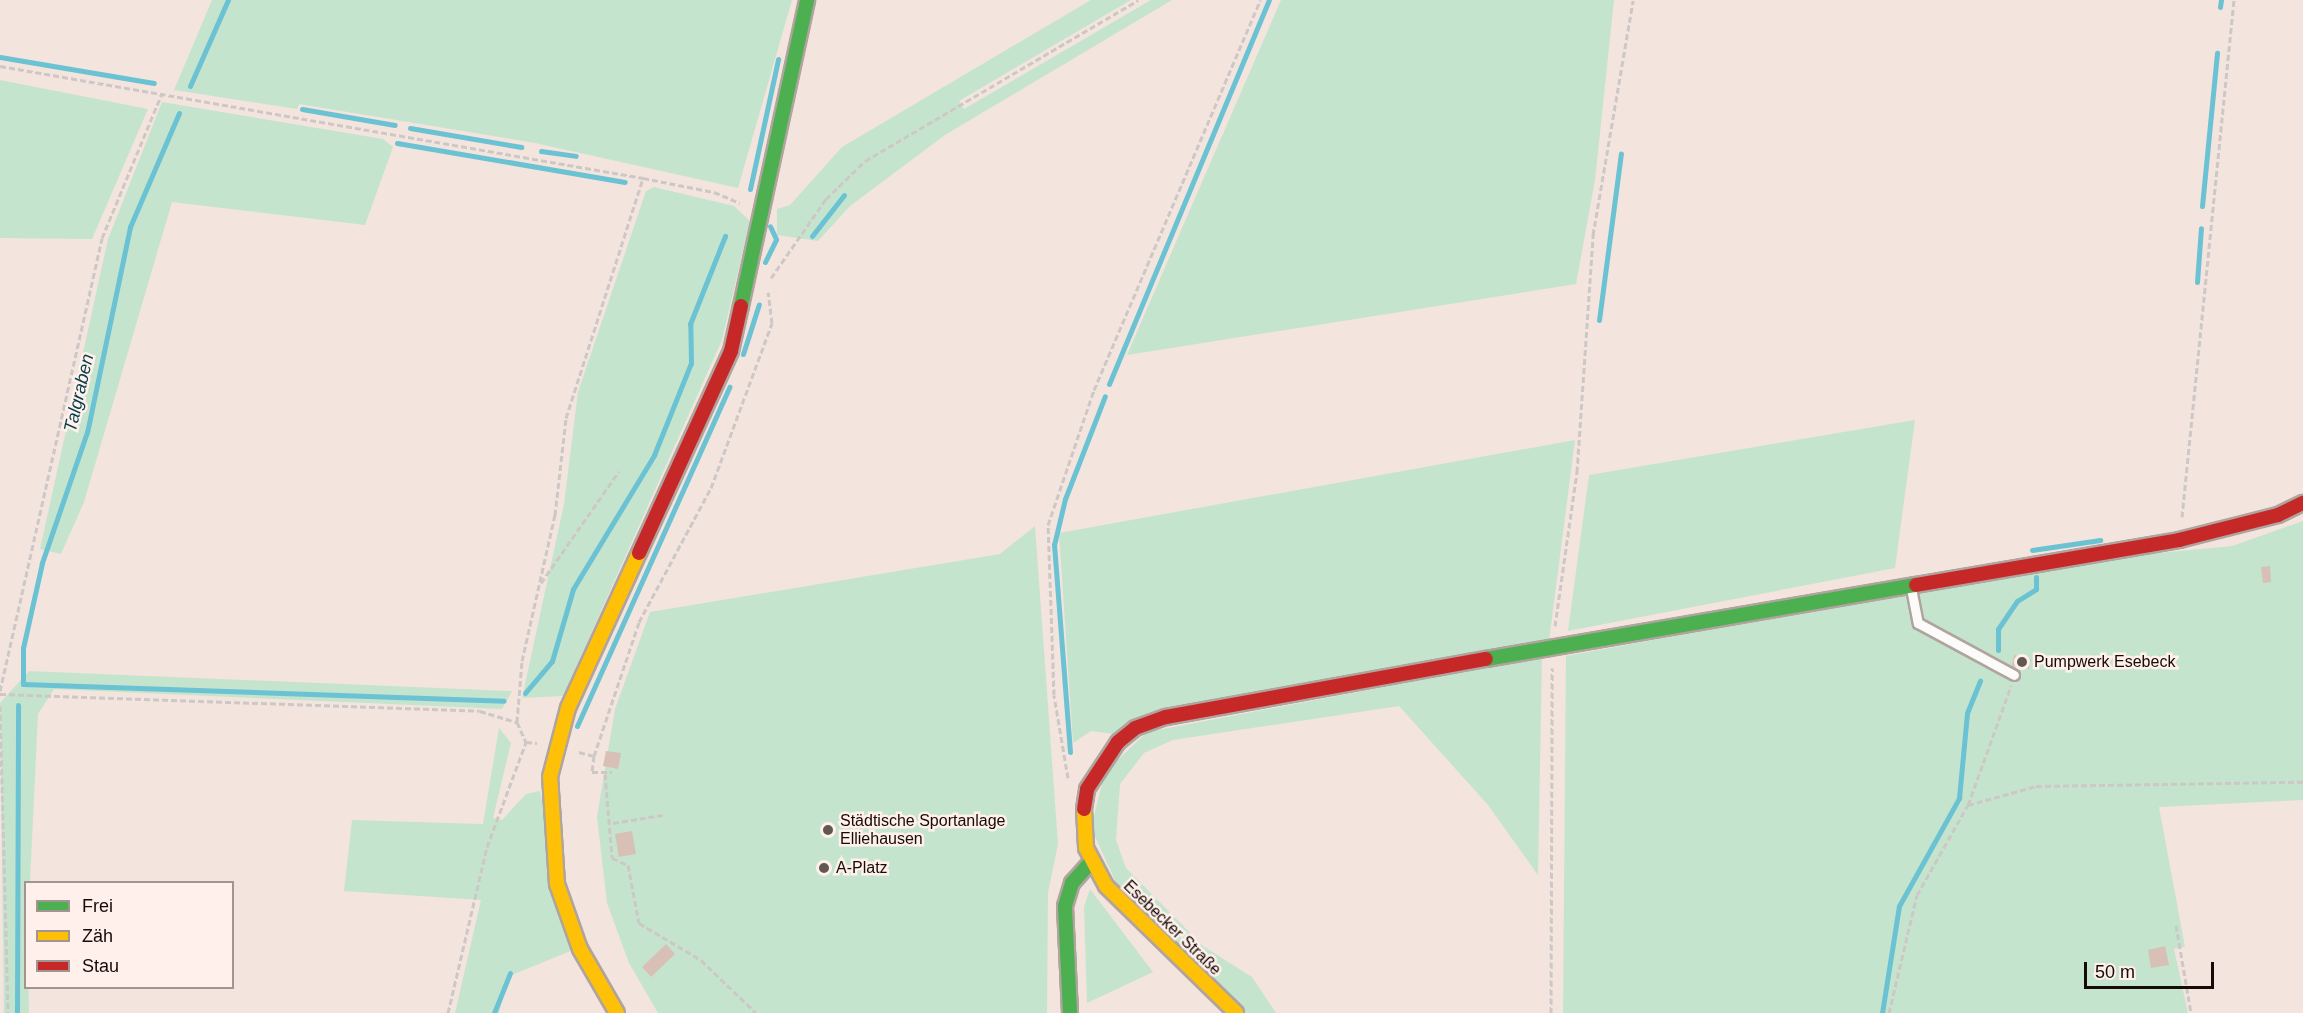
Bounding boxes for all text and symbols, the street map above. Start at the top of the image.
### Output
water label: Talgraben [60,352,98,434]
place label: Pumpwerk Esebeck [2034,652,2175,672]
marker: Pumpwerk Esebeck [2015,655,2029,669]
place label: Städtische Sportanlage Elliehausen [840,811,1005,849]
marker: Städtische Sportanlage Elliehausen [821,823,835,837]
place label: A-Platz [836,858,888,878]
marker: A-Platz [817,861,831,875]
street label: Esebecker Straße [1119,877,1225,979]
legend [24,881,234,989]
text: Frei [82,896,113,916]
text: Zäh [82,926,113,946]
scale bar [2087,950,2218,988]
text: Stau [82,956,119,976]
text: 50 m [2095,962,2135,982]

